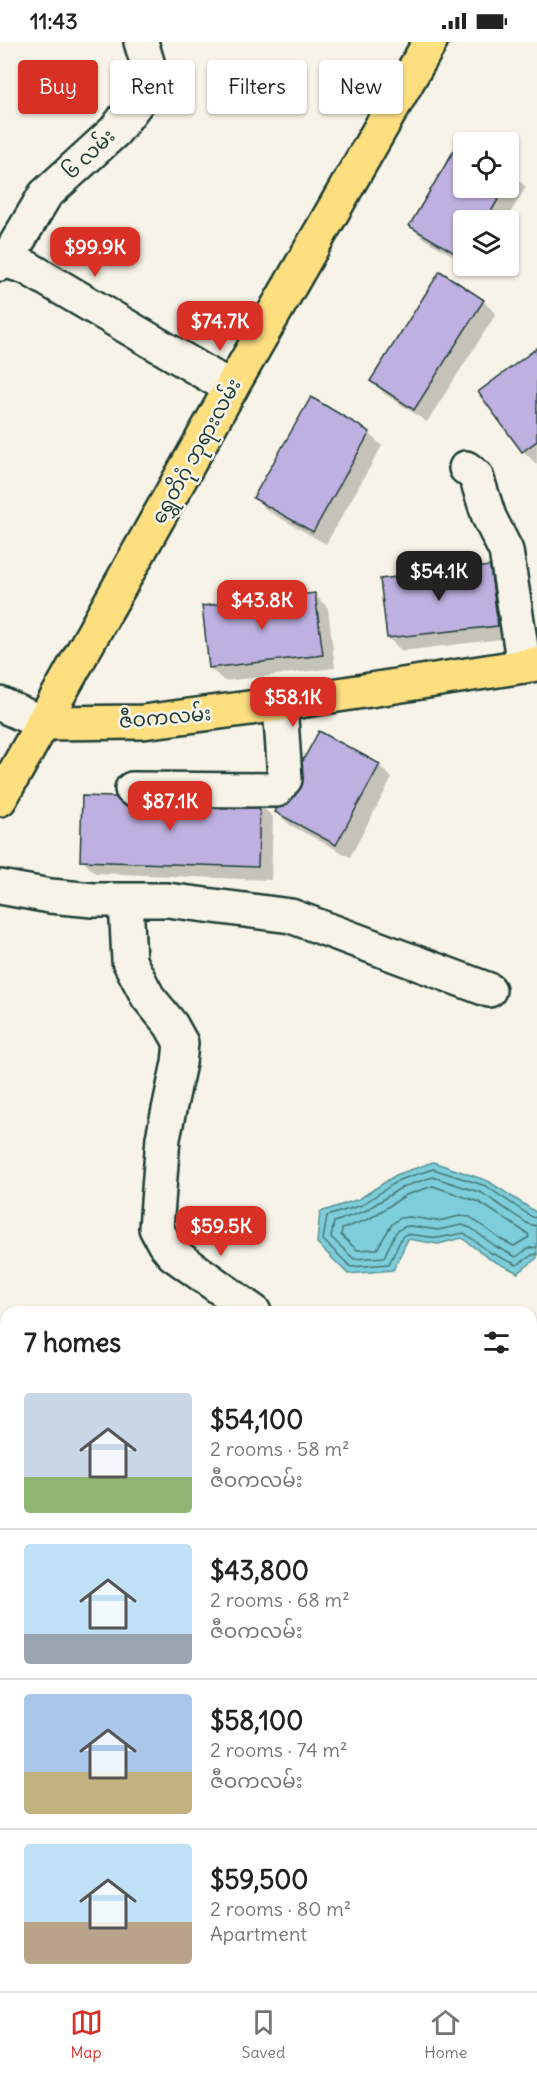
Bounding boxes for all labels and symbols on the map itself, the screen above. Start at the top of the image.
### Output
street label: ၆ လမ်း [57,122,120,184]
pin: $99.9K [46,227,144,278]
pin: $74.7K [171,301,269,352]
street label: ရွှေတိဂုံ ဘုရားလမ်း [144,373,250,530]
pin: $54.1K [390,551,488,602]
pin: $43.8K [213,580,311,631]
pin: $58.1K [244,677,342,728]
street label: ဇီဝကလမ်း [118,699,212,733]
pin: $87.1K [121,781,219,832]
pin: $59.5K [172,1206,270,1257]

